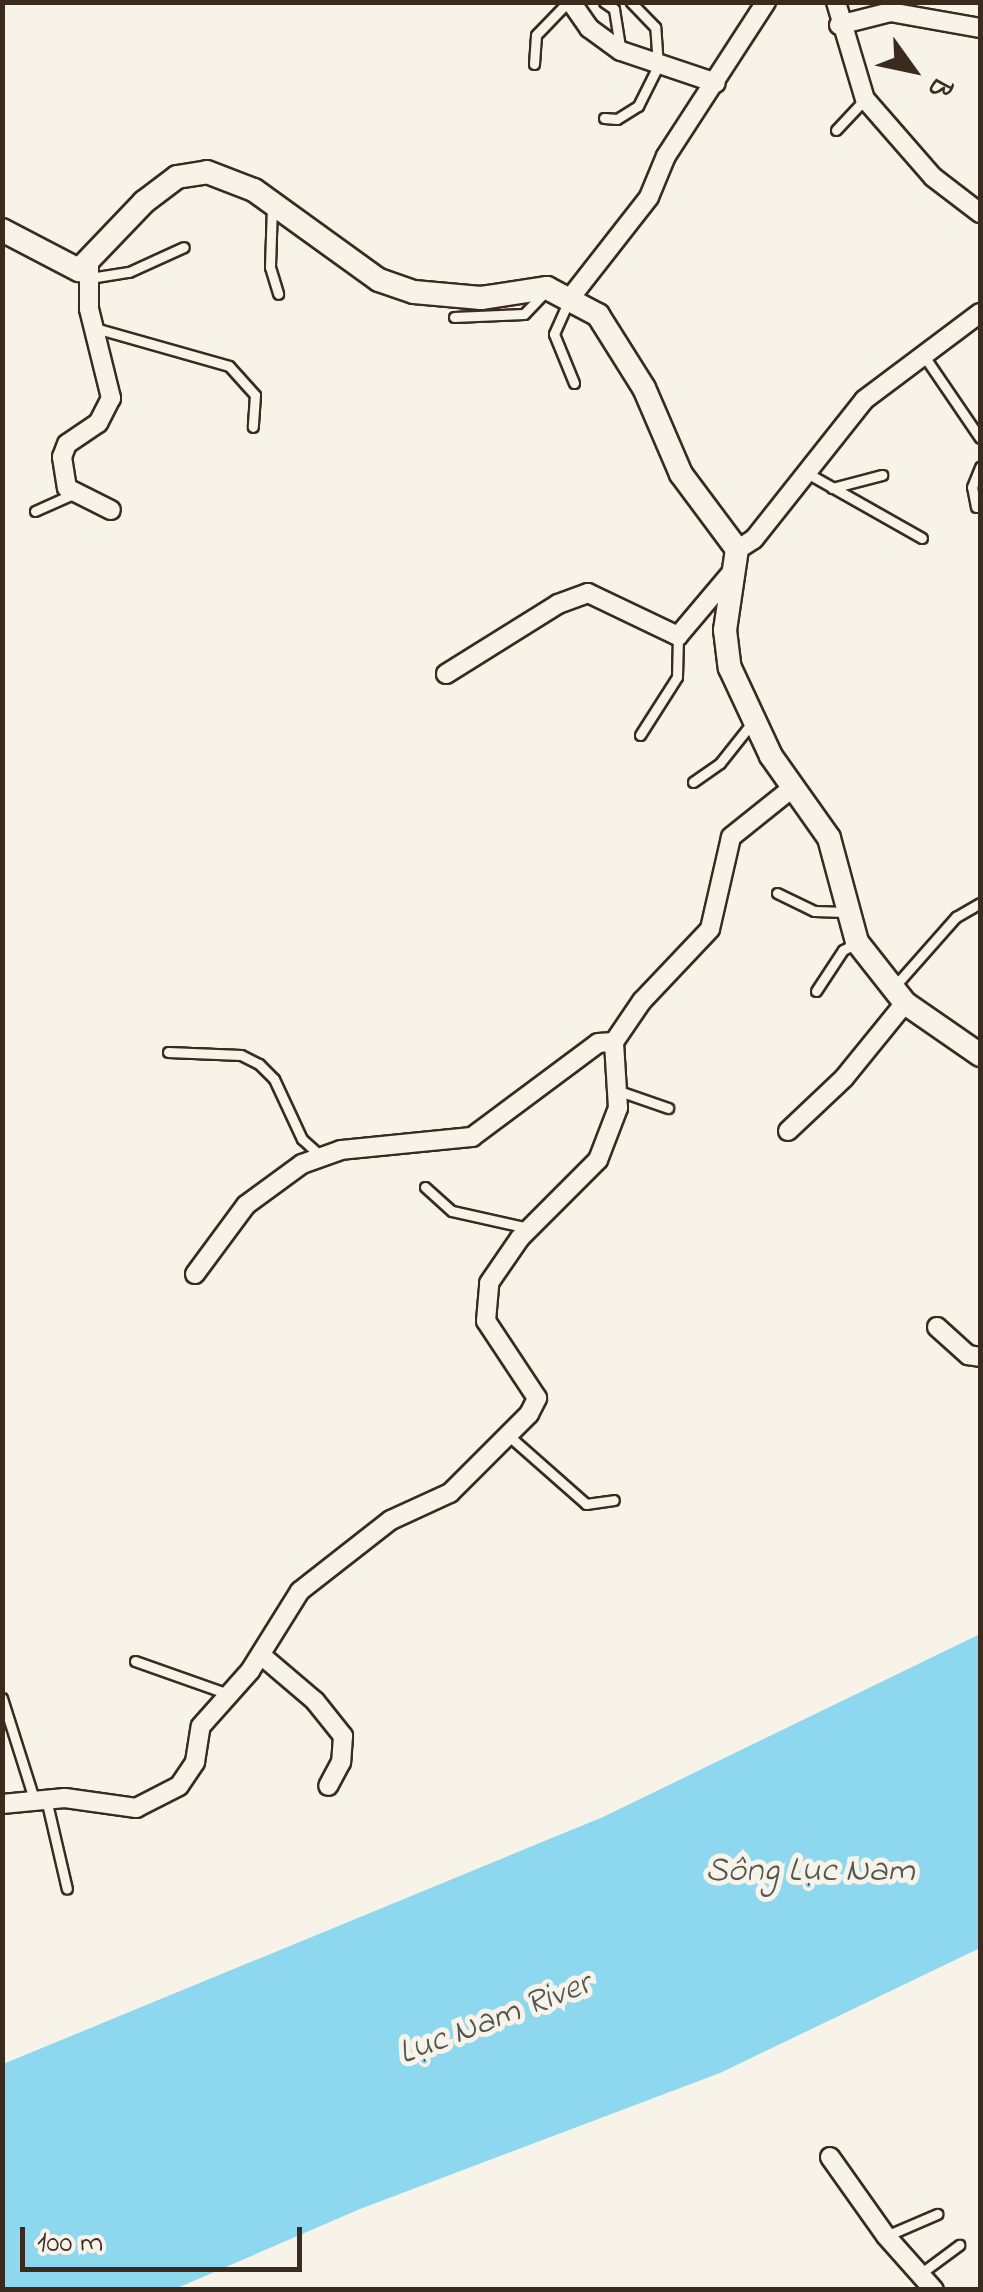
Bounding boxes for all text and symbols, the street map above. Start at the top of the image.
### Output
north arrow [863,20,963,120]
text: B [916,68,961,106]
water label: Sông Lục Nam [705,1851,915,1893]
water label: Lục Nam River [393,1964,597,2076]
scale bar [25,2207,308,2269]
text: 100 m [37,2222,103,2266]

